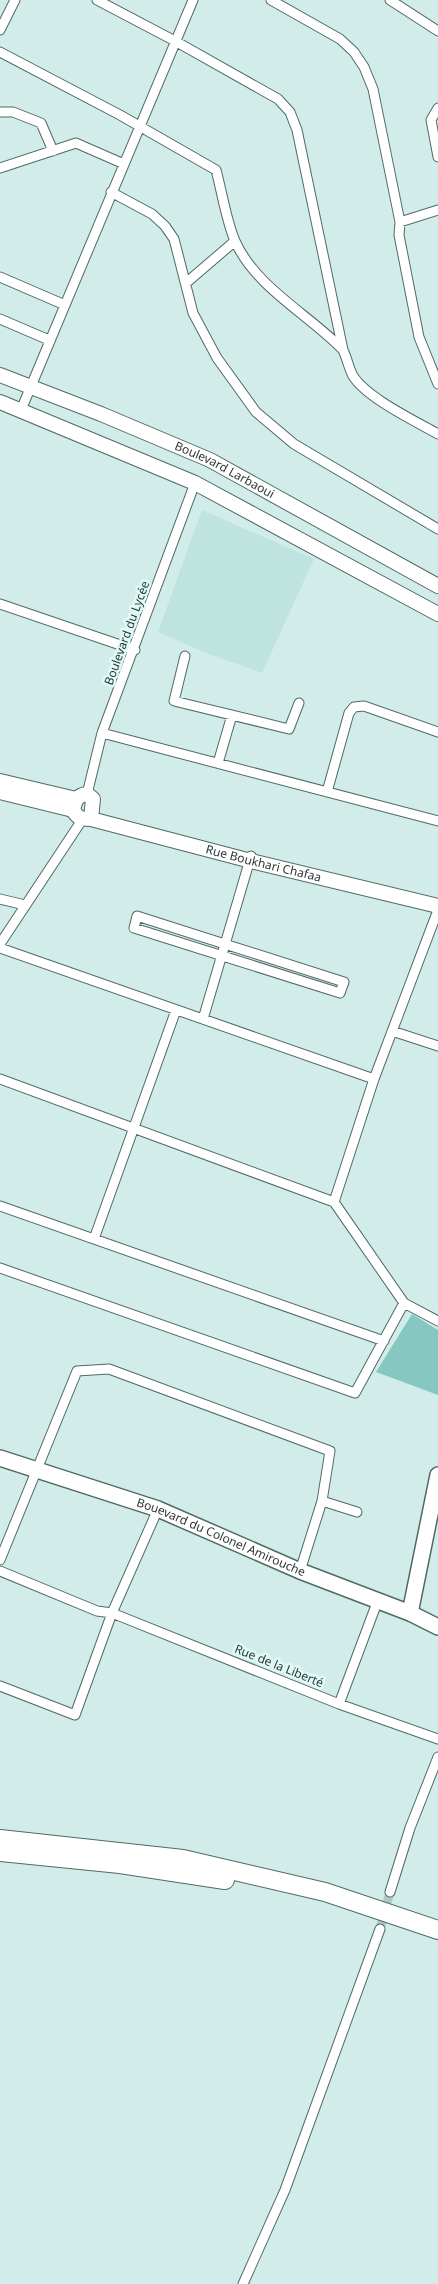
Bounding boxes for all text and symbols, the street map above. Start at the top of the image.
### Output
street label: Boulevard Larbaoui [172,437,278,502]
street label: Boulevard du Lycée [100,578,153,687]
street label: Rue Boukhari Chafaa [204,841,323,886]
street label: Bouevard du Colonel Amirouche [135,1494,308,1580]
street label: Rue de la Liberté [232,1640,326,1691]

